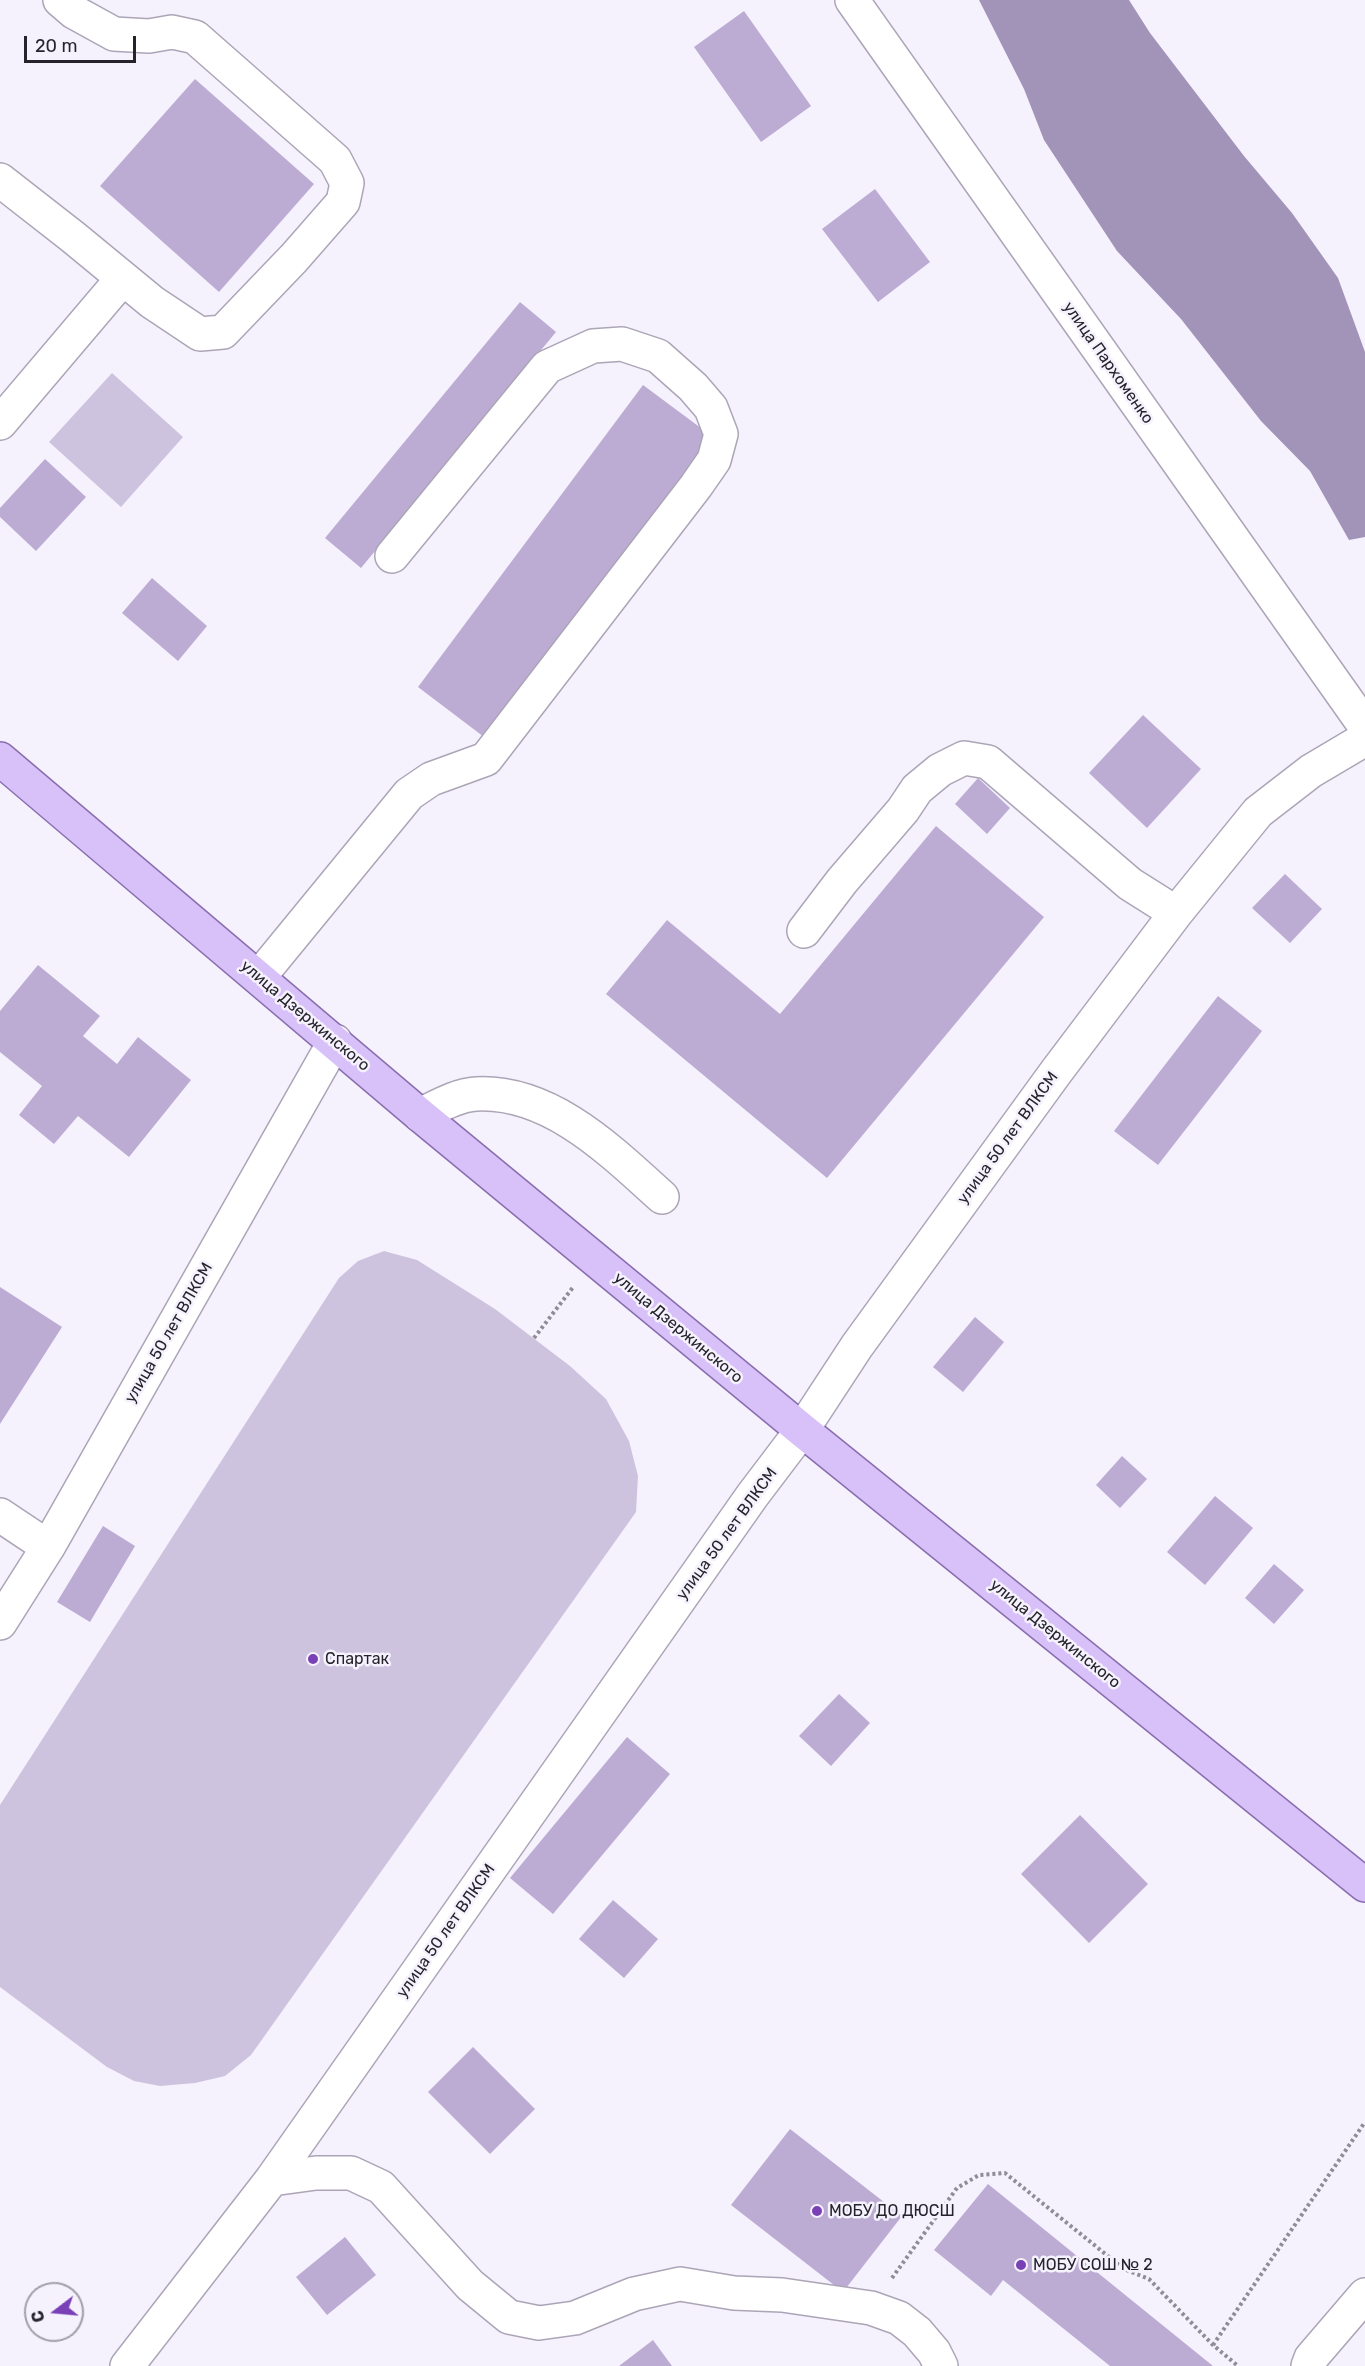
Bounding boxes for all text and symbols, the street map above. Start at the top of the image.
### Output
scale bar [27,24,140,62]
text: 20 m [35,35,77,57]
street label: улица Пархоменко [1059,298,1157,428]
street label: улица Дзержинского [237,956,373,1076]
street label: улица 50 лет ВЛКСМ [954,1068,1062,1208]
street label: улица 50 лет ВЛКСМ [121,1259,217,1407]
street label: улица Дзержинского [610,1268,746,1388]
street label: улица 50 лет ВЛКСМ [673,1464,781,1604]
street label: улица Дзержинского [986,1575,1124,1693]
place label: Спартак [325,1649,389,1669]
marker: Спартак [306,1652,320,1666]
street label: улица 50 лет ВЛКСМ [393,1860,499,2002]
place label: МОБУ ДО ДЮСШ [829,2201,955,2221]
marker: МОБУ ДО ДЮСШ [810,2204,824,2218]
place label: МОБУ СОШ № 2 [1033,2255,1153,2275]
marker: МОБУ СОШ № 2 [1014,2258,1028,2272]
north arrow [24,2282,84,2342]
text: С [27,2309,49,2325]

